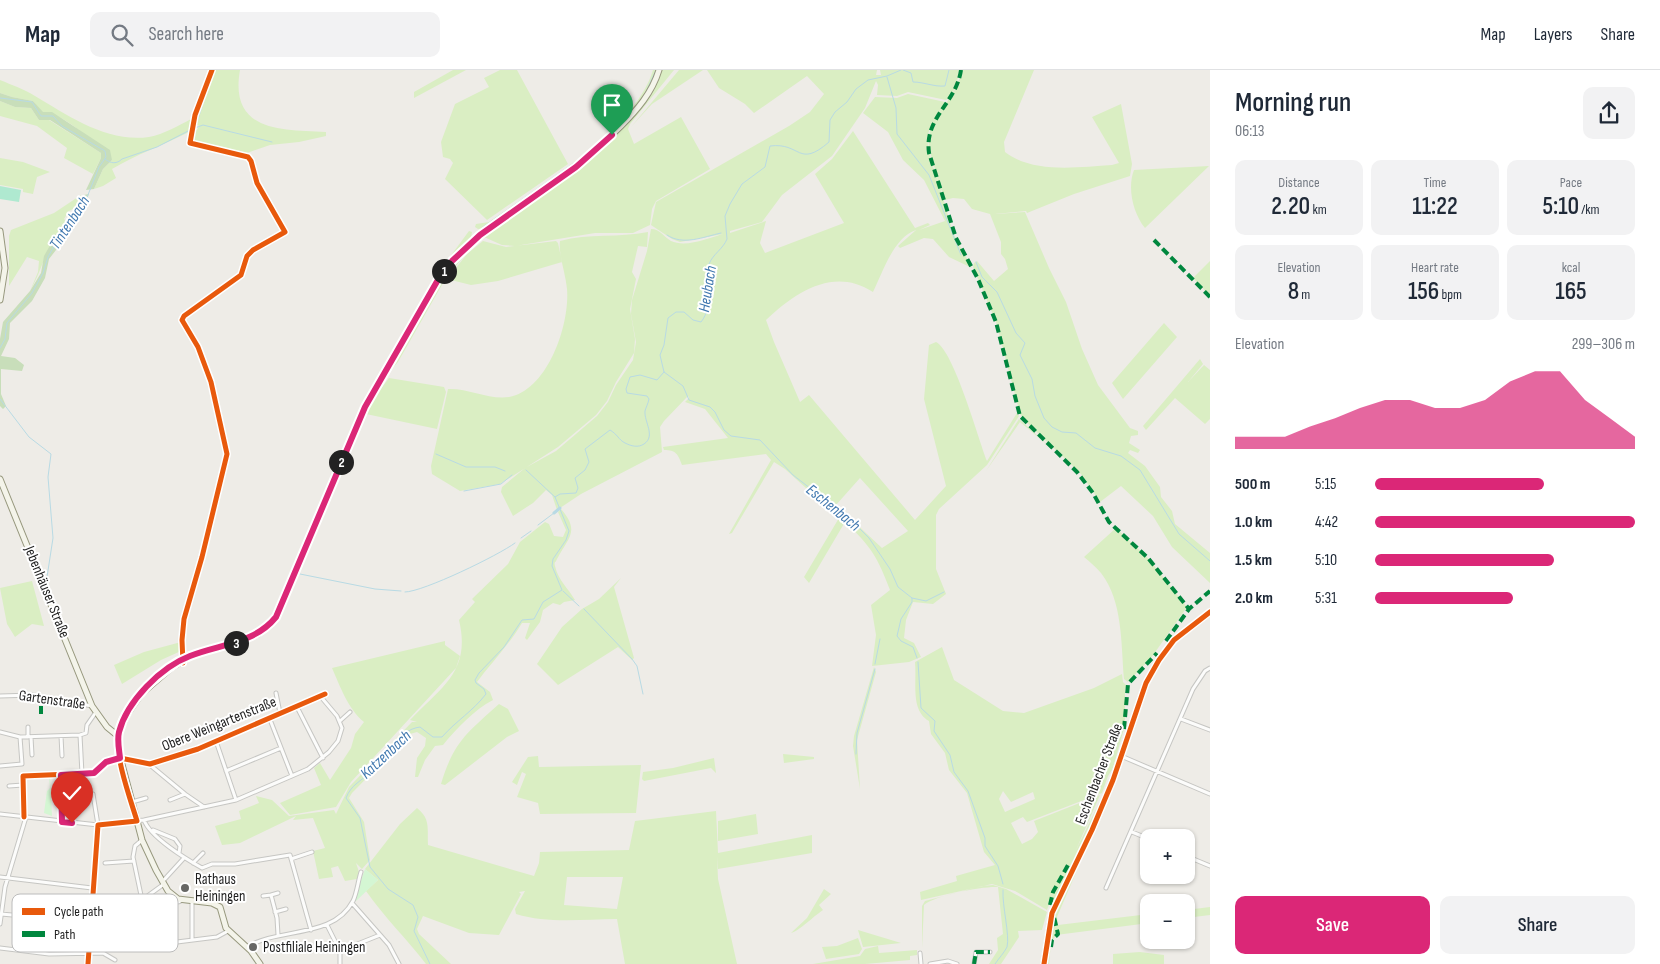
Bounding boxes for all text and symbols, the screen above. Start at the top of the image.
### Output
search box [90,12,440,57]
text: Map [25,20,60,49]
icon: search [108,21,136,49]
text: Search here [148,23,224,46]
text: Map [1481,24,1506,45]
text: Layers [1534,24,1573,45]
text: Share [1601,24,1635,45]
pin [591,84,633,135]
text: Morning run [1235,86,1351,119]
button: share [1583,87,1635,139]
icon: arrive [598,91,626,119]
text: 06:13 [1235,122,1264,141]
text: Distance [1278,174,1320,191]
text: Time [1424,174,1446,191]
text: Pace [1560,174,1582,191]
text: 2.20 [1271,191,1310,222]
text: 11:22 [1412,191,1458,222]
text: 5:10 [1542,191,1579,222]
water label: Tintenbach [46,193,94,253]
text: km [1310,201,1327,218]
text: /km [1579,201,1600,218]
pin: 1 [432,258,456,284]
text: Elevation [1277,259,1321,276]
text: Heart rate [1411,259,1459,276]
text: kcal [1562,259,1580,276]
text: 1 [442,263,447,280]
water label: Heubach [695,264,721,314]
text: 8 [1288,276,1299,307]
text: 156 [1408,276,1439,307]
text: 165 [1555,276,1587,307]
text: m [1299,286,1310,303]
text: bpm [1439,286,1462,303]
text: Elevation [1235,335,1284,354]
text: 299–306 m [1572,335,1635,354]
pin: 2 [328,450,354,474]
text: 2 [338,454,345,471]
text: 500 m [1235,475,1270,494]
text: 5:15 [1315,475,1336,494]
water label: Eschenbach [802,481,864,536]
text: 1.0 km [1235,513,1272,532]
text: 4:42 [1315,513,1338,532]
street label: Jebenhäuser Straße [20,542,74,641]
text: 1.5 km [1235,551,1272,570]
text: 5:10 [1315,551,1337,570]
text: 2.0 km [1235,589,1273,608]
text: 5:31 [1315,589,1337,608]
pin: 3 [224,630,248,656]
text: 3 [233,635,240,652]
street label: Gartenstraße [18,686,86,714]
street label: Obere Weingartenstraße [159,692,279,756]
street label: Eschenbacher Straße [1071,721,1127,827]
water label: Katzenbach [357,727,416,783]
pin [51,772,93,823]
icon: check [58,779,86,807]
map controls [1140,829,1195,949]
button: + [1140,829,1195,884]
place label: Rathaus Heiningen [195,870,245,906]
marker: Rathaus Heiningen [179,882,191,894]
legend [12,894,178,952]
button: − [1140,894,1195,949]
button: Save [1235,896,1430,954]
button: Share [1440,896,1635,954]
text: Cycle path [54,903,104,920]
text: Path [54,926,75,943]
place label: Postfiliale Heiningen [263,938,365,957]
marker: Postfiliale Heiningen [247,941,259,953]

